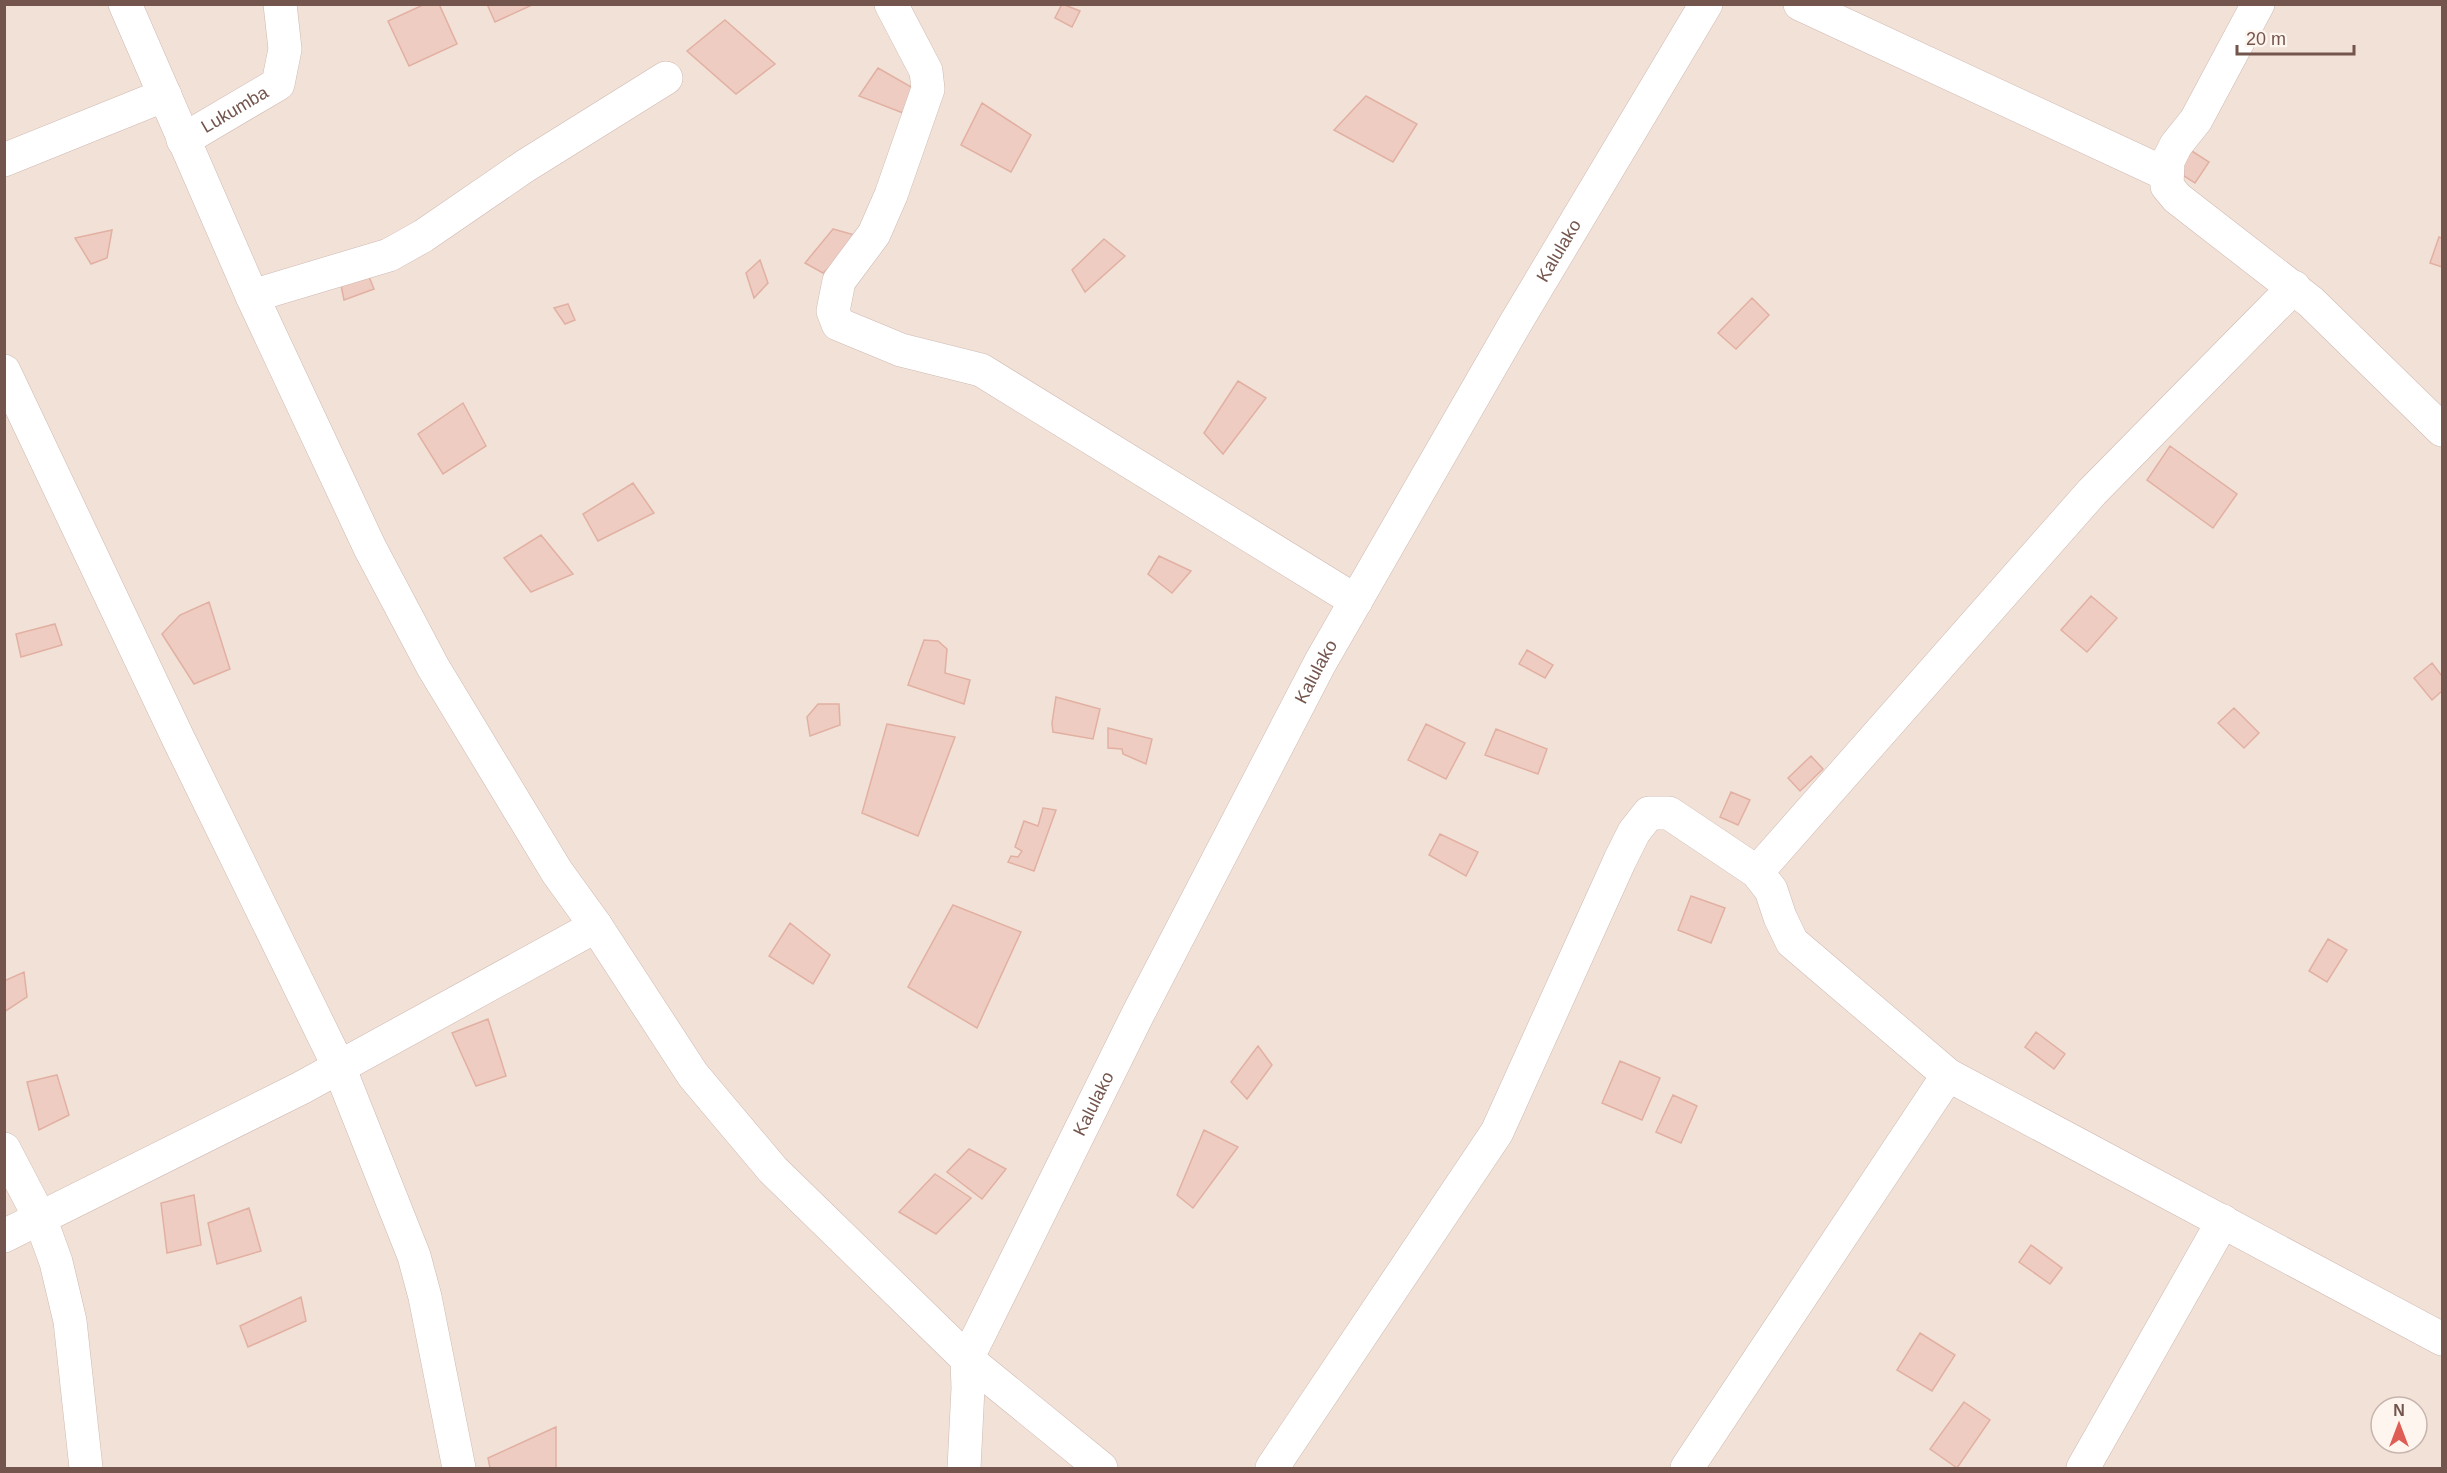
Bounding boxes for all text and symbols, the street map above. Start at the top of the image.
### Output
scale bar [2237,18,2354,56]
text: 20 m [2246,29,2286,49]
street label: Lukumba [198,82,273,137]
street label: Kalulako [1532,216,1585,285]
street label: Kalulako [1291,636,1341,707]
street label: Kalulako [1069,1068,1118,1139]
north arrow [2369,1395,2429,1455]
text: N [2393,1402,2405,1419]

